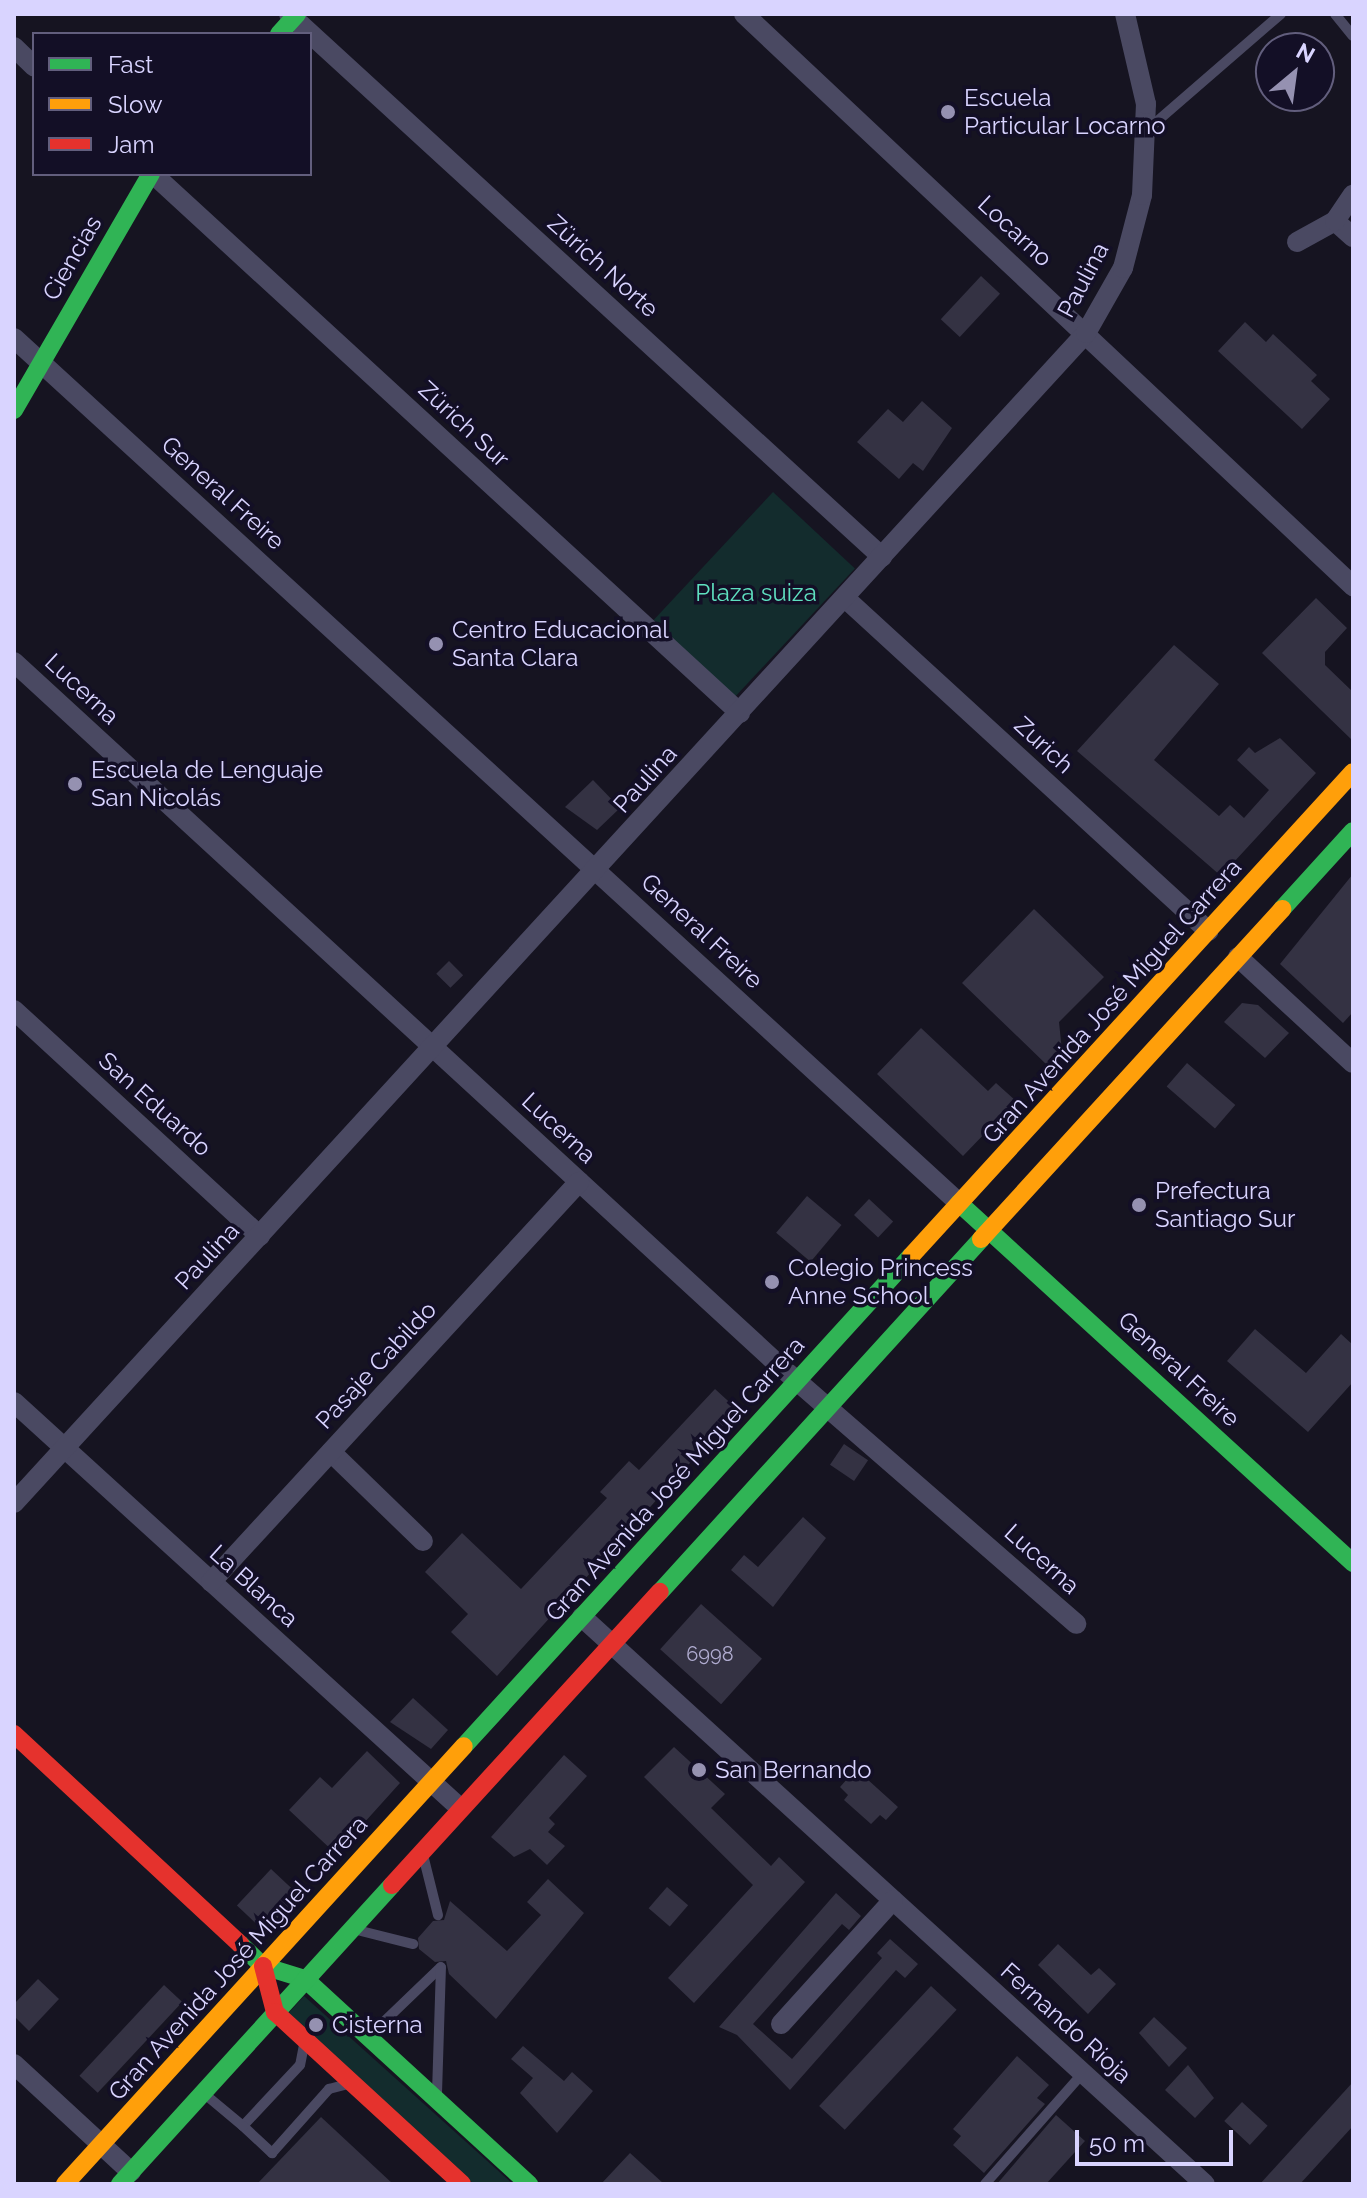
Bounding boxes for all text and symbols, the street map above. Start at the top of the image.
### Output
legend [32,32,312,176]
north arrow [1255,32,1335,112]
text: N [1292,37,1319,68]
text: Fast [108,50,153,79]
place label: Escuela Particular Locarno [964,84,1166,140]
text: Slow [108,90,162,119]
marker: Escuela Particular Locarno [939,103,957,121]
text: Jam [108,130,154,159]
street label: Locarno [972,189,1058,273]
street label: Zürich Norte [542,209,664,323]
street label: Ciencias [36,211,108,305]
street label: Paulina [1051,237,1115,323]
street label: Zürich Sur [413,375,515,473]
street label: General Freire [155,430,291,556]
park label: Plaza suiza [695,579,817,607]
place label: Centro Educacional Santa Clara [452,616,669,672]
marker: Centro Educacional Santa Clara [427,635,445,653]
street label: Lucerna [39,647,125,731]
street label: Zurich [1009,711,1079,779]
street label: Paulina [607,739,683,819]
place label: Escuela de Lenguaje San Nicolás [91,756,323,812]
marker: Escuela de Lenguaje San Nicolás [66,775,84,793]
street label: Gran Avenida José Miguel Carrera [976,852,1248,1150]
street label: General Freire [635,867,769,995]
street label: San Eduardo [93,1046,217,1162]
street label: Lucerna [516,1086,602,1170]
place label: Prefectura Santiago Sur [1155,1177,1295,1233]
marker: Prefectura Santiago Sur [1130,1196,1148,1214]
street label: Paulina [169,1217,245,1295]
place label: Colegio Princess Anne School [788,1254,973,1310]
marker: Colegio Princess Anne School [763,1273,781,1291]
street label: Pasaje Cabildo [310,1295,442,1435]
street label: General Freire [1112,1305,1246,1433]
street label: Gran Avenida José Miguel Carrera [539,1330,811,1628]
street label: Lucerna [999,1518,1085,1600]
street label: La Blanca [204,1539,304,1633]
house number: 6998 [686,1642,734,1666]
place label: San Bernando [715,1756,872,1784]
marker: San Bernando [690,1761,708,1779]
street label: Gran Avenida José Miguel Carrera [102,1809,374,2107]
street label: Fernando Rioja [995,1957,1137,2089]
place label: Cisterna [332,2011,423,2039]
marker: Cisterna [307,2016,325,2034]
scale bar [1079,2114,1237,2164]
text: 50 m [1089,2129,1145,2158]

